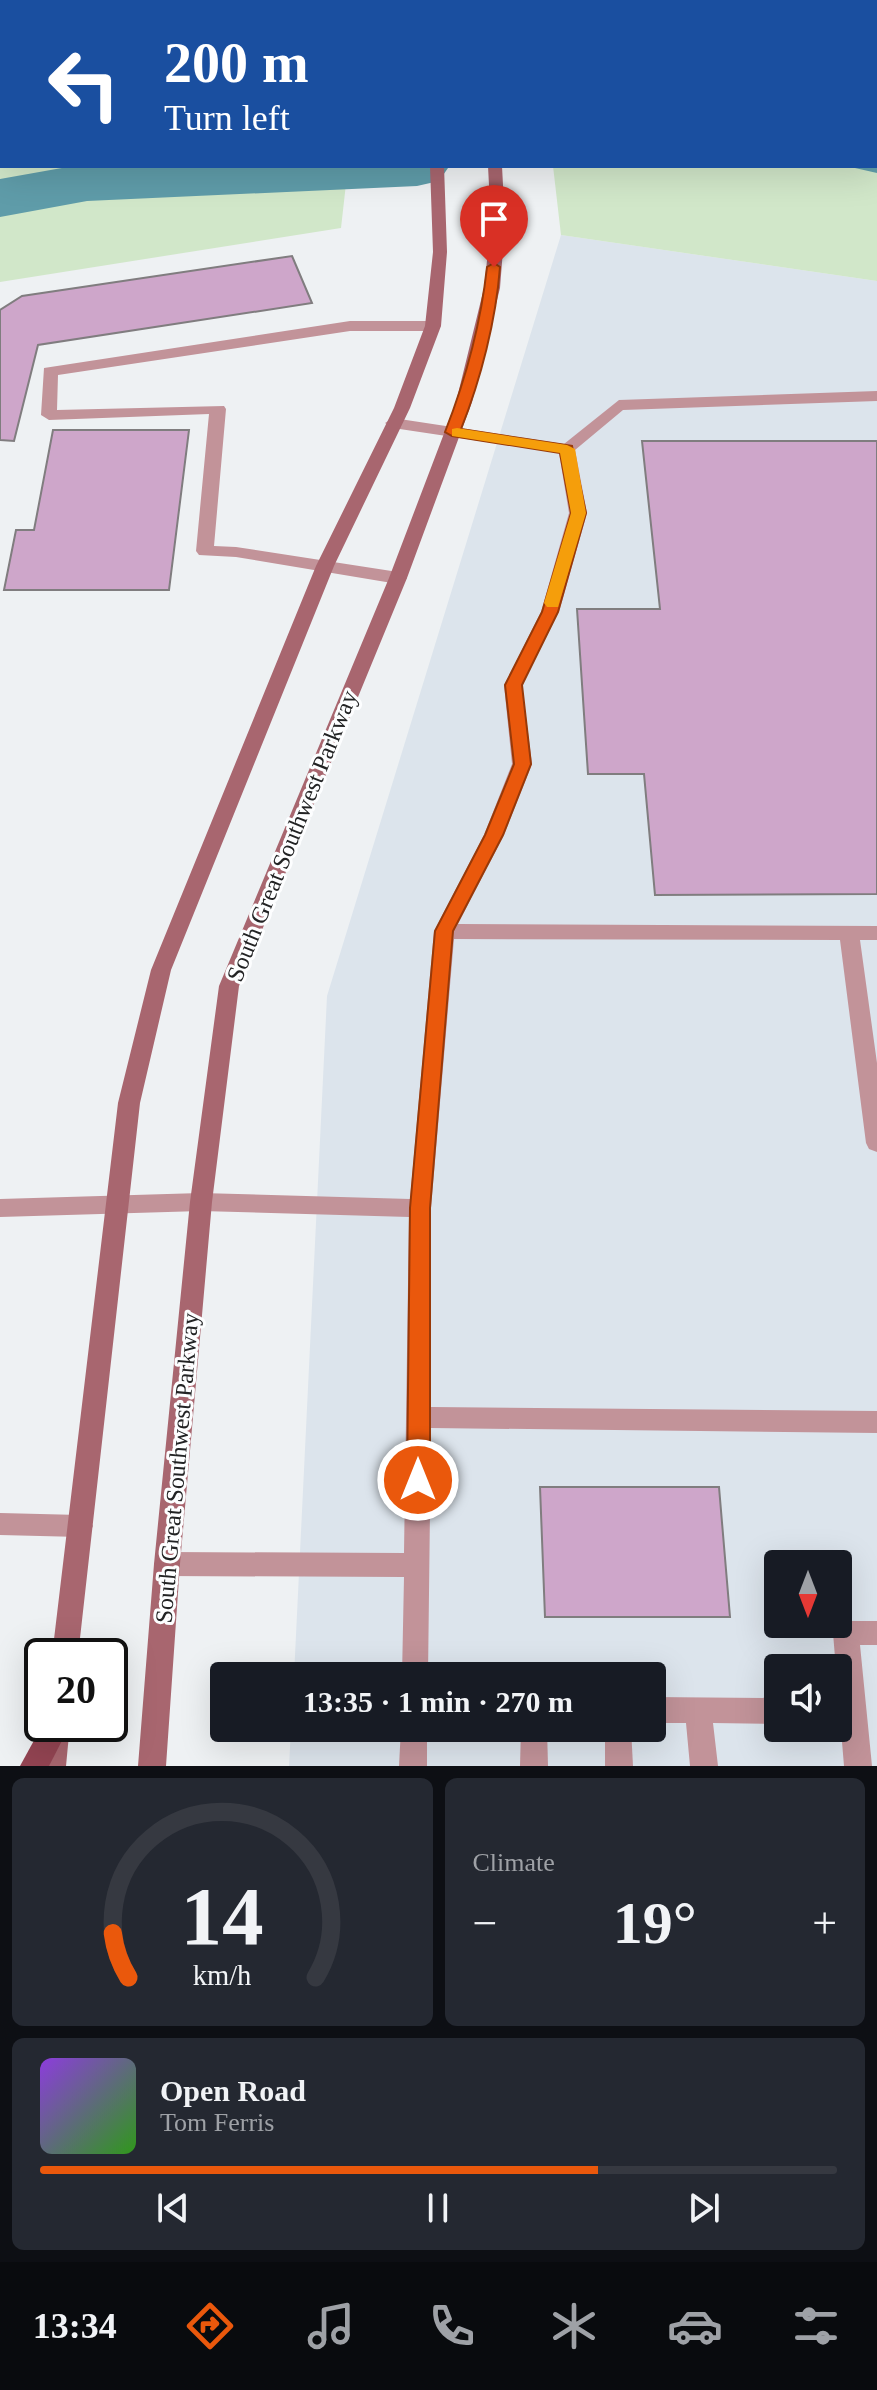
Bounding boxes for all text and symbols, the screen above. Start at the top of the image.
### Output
icon: left [32,32,136,136]
text: 200 m [164,32,309,94]
text: Turn left [164,98,290,138]
pin [460,185,528,267]
icon: arrive [472,197,516,241]
street label: South Great Southwest Parkway [222,687,362,985]
street label: South Great Southwest Parkway [150,1312,204,1624]
position arrow [376,1438,460,1522]
north arrow [764,1550,852,1638]
map controls [764,1550,852,1742]
speed limit sign: 20 [24,1638,128,1742]
button: sound [764,1654,852,1742]
text: 13:35 · 1 min · 270 m [303,1685,573,1718]
text: Climate [473,1848,555,1877]
text: 14 [181,1870,264,1962]
text: 19° [613,1890,697,1956]
text: − [473,1899,497,1948]
text: + [812,1899,837,1948]
text: km/h [193,1960,252,1991]
text: Open Road [160,2074,306,2107]
text: Tom Ferris [160,2108,274,2137]
icon: previous [151,2186,195,2230]
icon: pause [416,2186,460,2230]
icon: next [682,2186,726,2230]
icon: directions [182,2298,238,2354]
icon: music [303,2298,359,2354]
icon: phone [424,2298,480,2354]
icon: climate [546,2298,602,2354]
icon: car [667,2298,723,2354]
icon: filters [788,2298,844,2354]
text: 13:34 [33,2306,117,2346]

